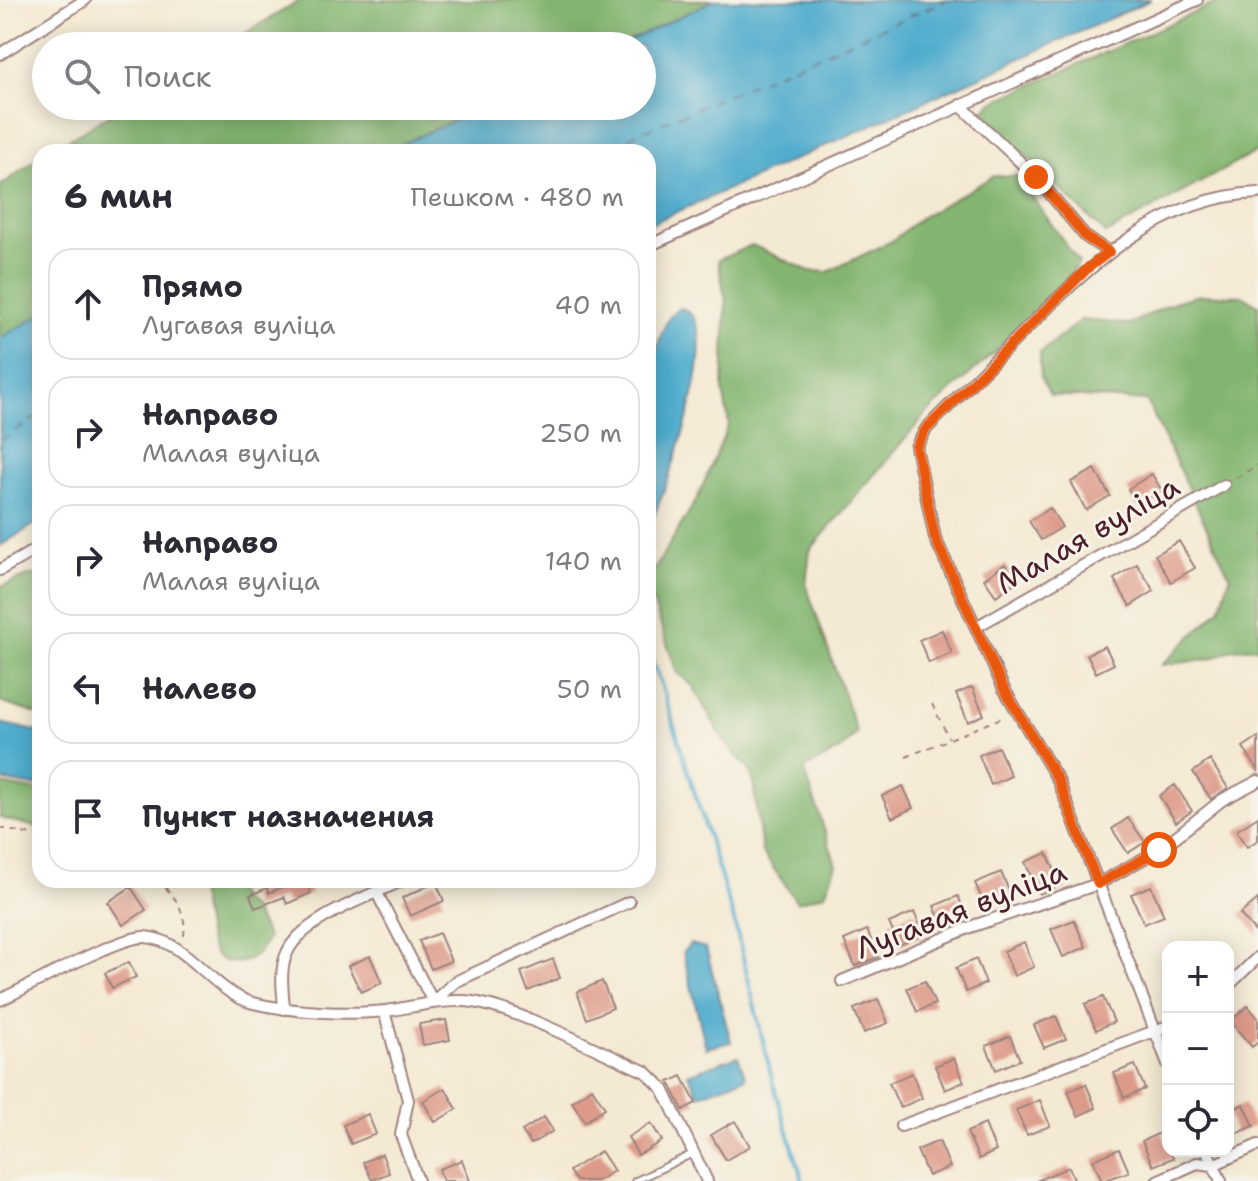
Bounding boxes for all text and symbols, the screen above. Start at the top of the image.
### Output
search box [32,32,656,120]
icon: search [60,54,104,98]
text: Поиск [124,56,212,97]
route end [1018,159,1054,195]
text: 6 мин [64,173,173,219]
text: Пешком · 480 m [410,179,624,214]
text: Прямо [142,266,243,307]
icon: ahead [66,282,110,326]
text: 40 m [555,287,622,322]
text: Лугавая вуліца [142,307,335,342]
text: Направо [142,394,278,435]
icon: right [66,410,110,454]
text: 250 m [539,415,622,450]
text: Малая вуліца [142,435,320,470]
street label: Малая вуліца [989,465,1187,604]
text: Направо [142,522,278,563]
icon: right [66,538,110,582]
text: 140 m [545,543,622,578]
text: Малая вуліца [142,563,320,598]
icon: left [66,666,110,710]
text: Налево [142,668,257,709]
text: 50 m [557,671,622,706]
icon: arrive [66,794,110,838]
text: Пункт назначения [142,796,434,837]
route start [1141,832,1177,868]
street label: Лугавая вуліца [849,850,1073,969]
map controls [1162,941,1234,1157]
button: + [1162,941,1234,1013]
button: − [1162,1013,1234,1085]
button: locate [1162,1085,1234,1157]

